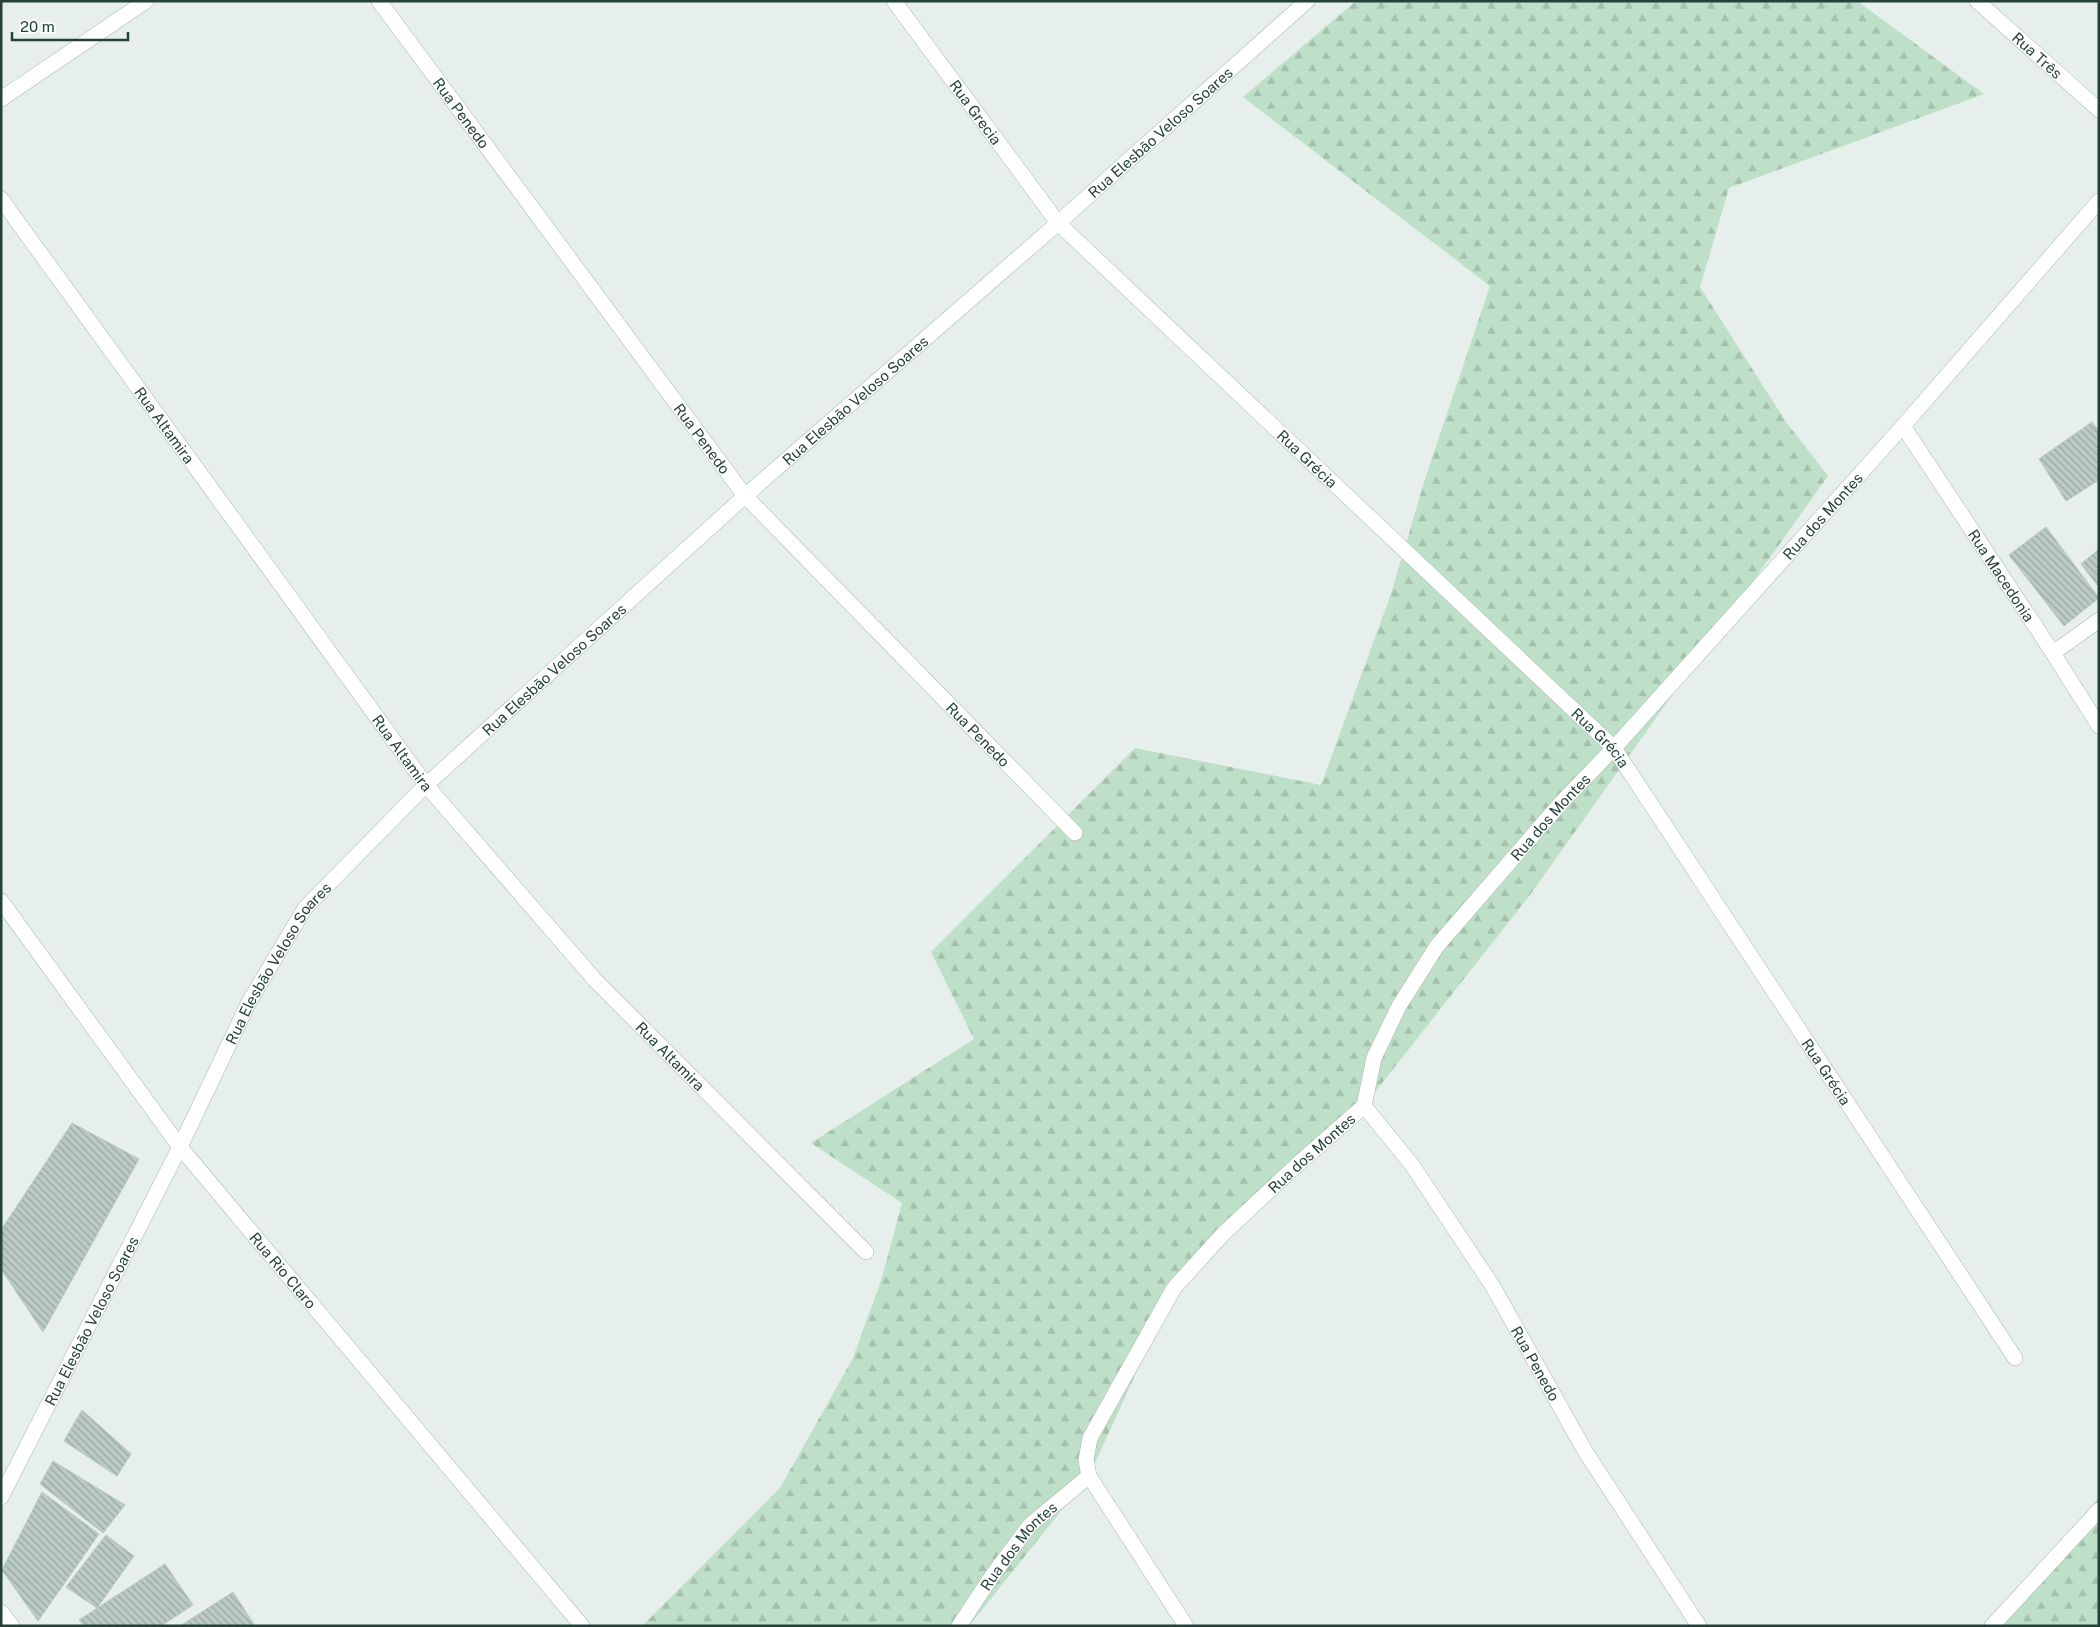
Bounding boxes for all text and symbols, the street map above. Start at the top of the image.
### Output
scale bar [12,10,129,42]
text: 20 m [20,18,55,35]
street label: Rua Três [2009,28,2066,82]
street label: Rua Elesbão Veloso Soares [1084,63,1236,201]
street label: Rua Penedo [430,74,493,151]
street label: Rua Grecia [947,76,1005,148]
street label: Rua Elesbão Veloso Soares [779,332,931,468]
street label: Rua Altamira [131,383,198,466]
street label: Rua Penedo [671,400,734,477]
street label: Rua Grécia [1274,426,1341,491]
street label: Rua dos Montes [1779,469,1866,563]
street label: Rua Macedonia [1965,526,2038,625]
street label: Rua Elesbão Veloso Soares [478,600,629,739]
street label: Rua Penedo [943,699,1013,770]
street label: Rua Grécia [1568,704,1633,770]
street label: Rua Altamira [369,711,436,794]
street label: Rua dos Montes [1507,770,1593,864]
street label: Rua Elesbão Veloso Soares [222,879,334,1047]
street label: Rua Altamira [633,1018,708,1094]
street label: Rua Grécia [1799,1035,1855,1108]
street label: Rua dos Montes [1264,1110,1358,1196]
street label: Rua Rio Claro [247,1229,320,1312]
street label: Rua Elesbão Veloso Soares [41,1233,141,1408]
street label: Rua Penedo [1508,1323,1564,1404]
street label: Rua dos Montes [976,1498,1060,1593]

